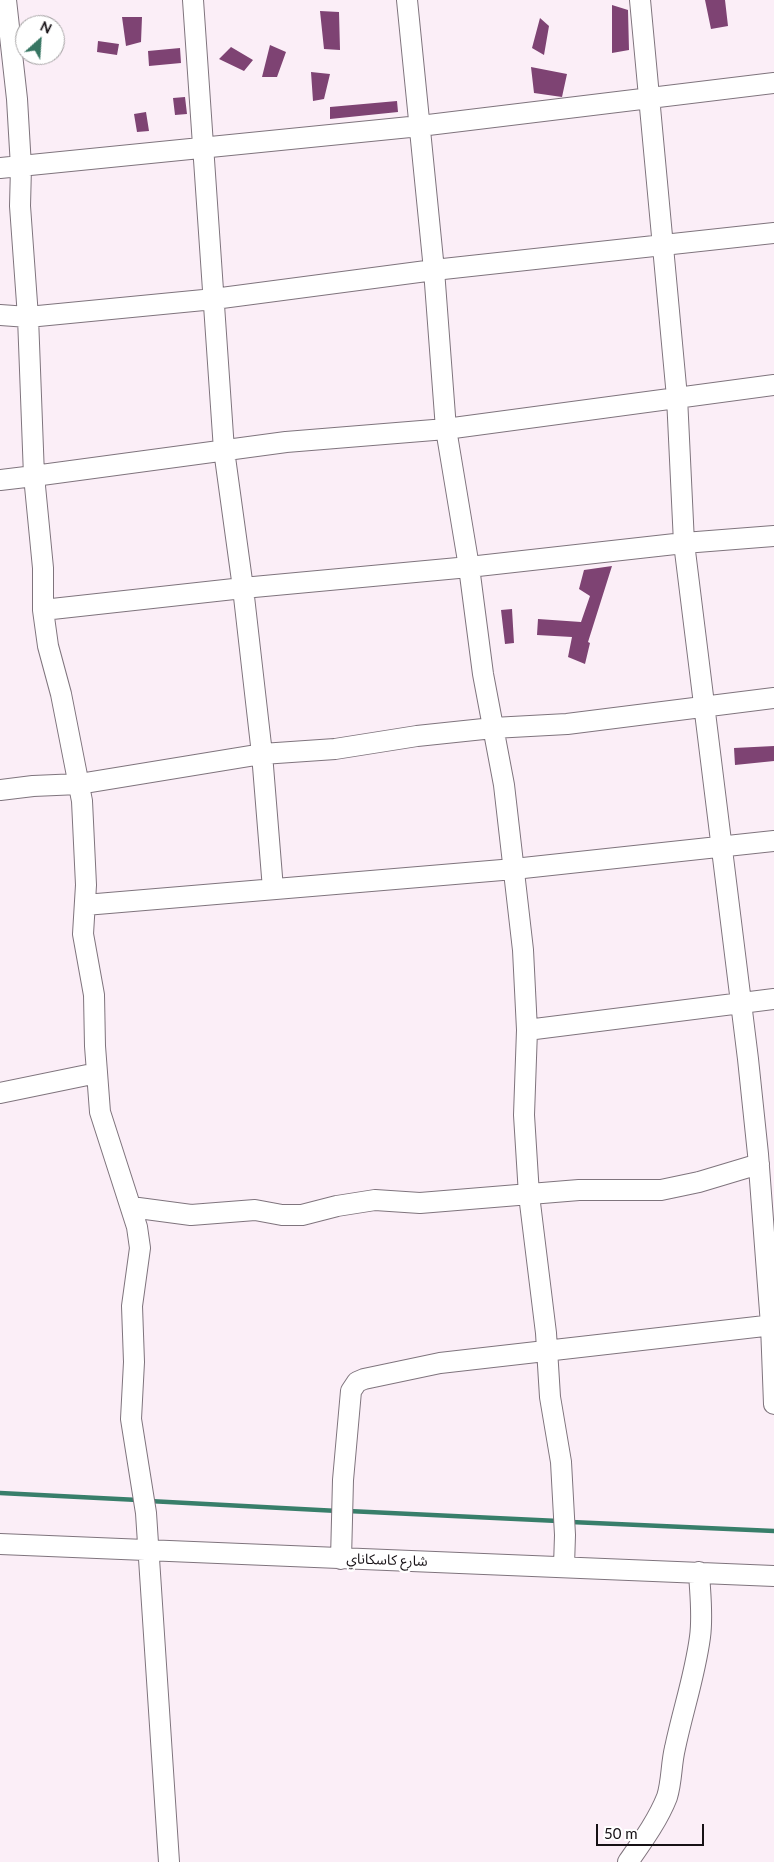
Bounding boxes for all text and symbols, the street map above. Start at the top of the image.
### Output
north arrow [15,15,65,65]
text: N [38,17,55,37]
street label: شارع كاسكاناي [346,1550,428,1570]
scale bar [599,1814,706,1846]
text: 50 m [604,1824,638,1842]

